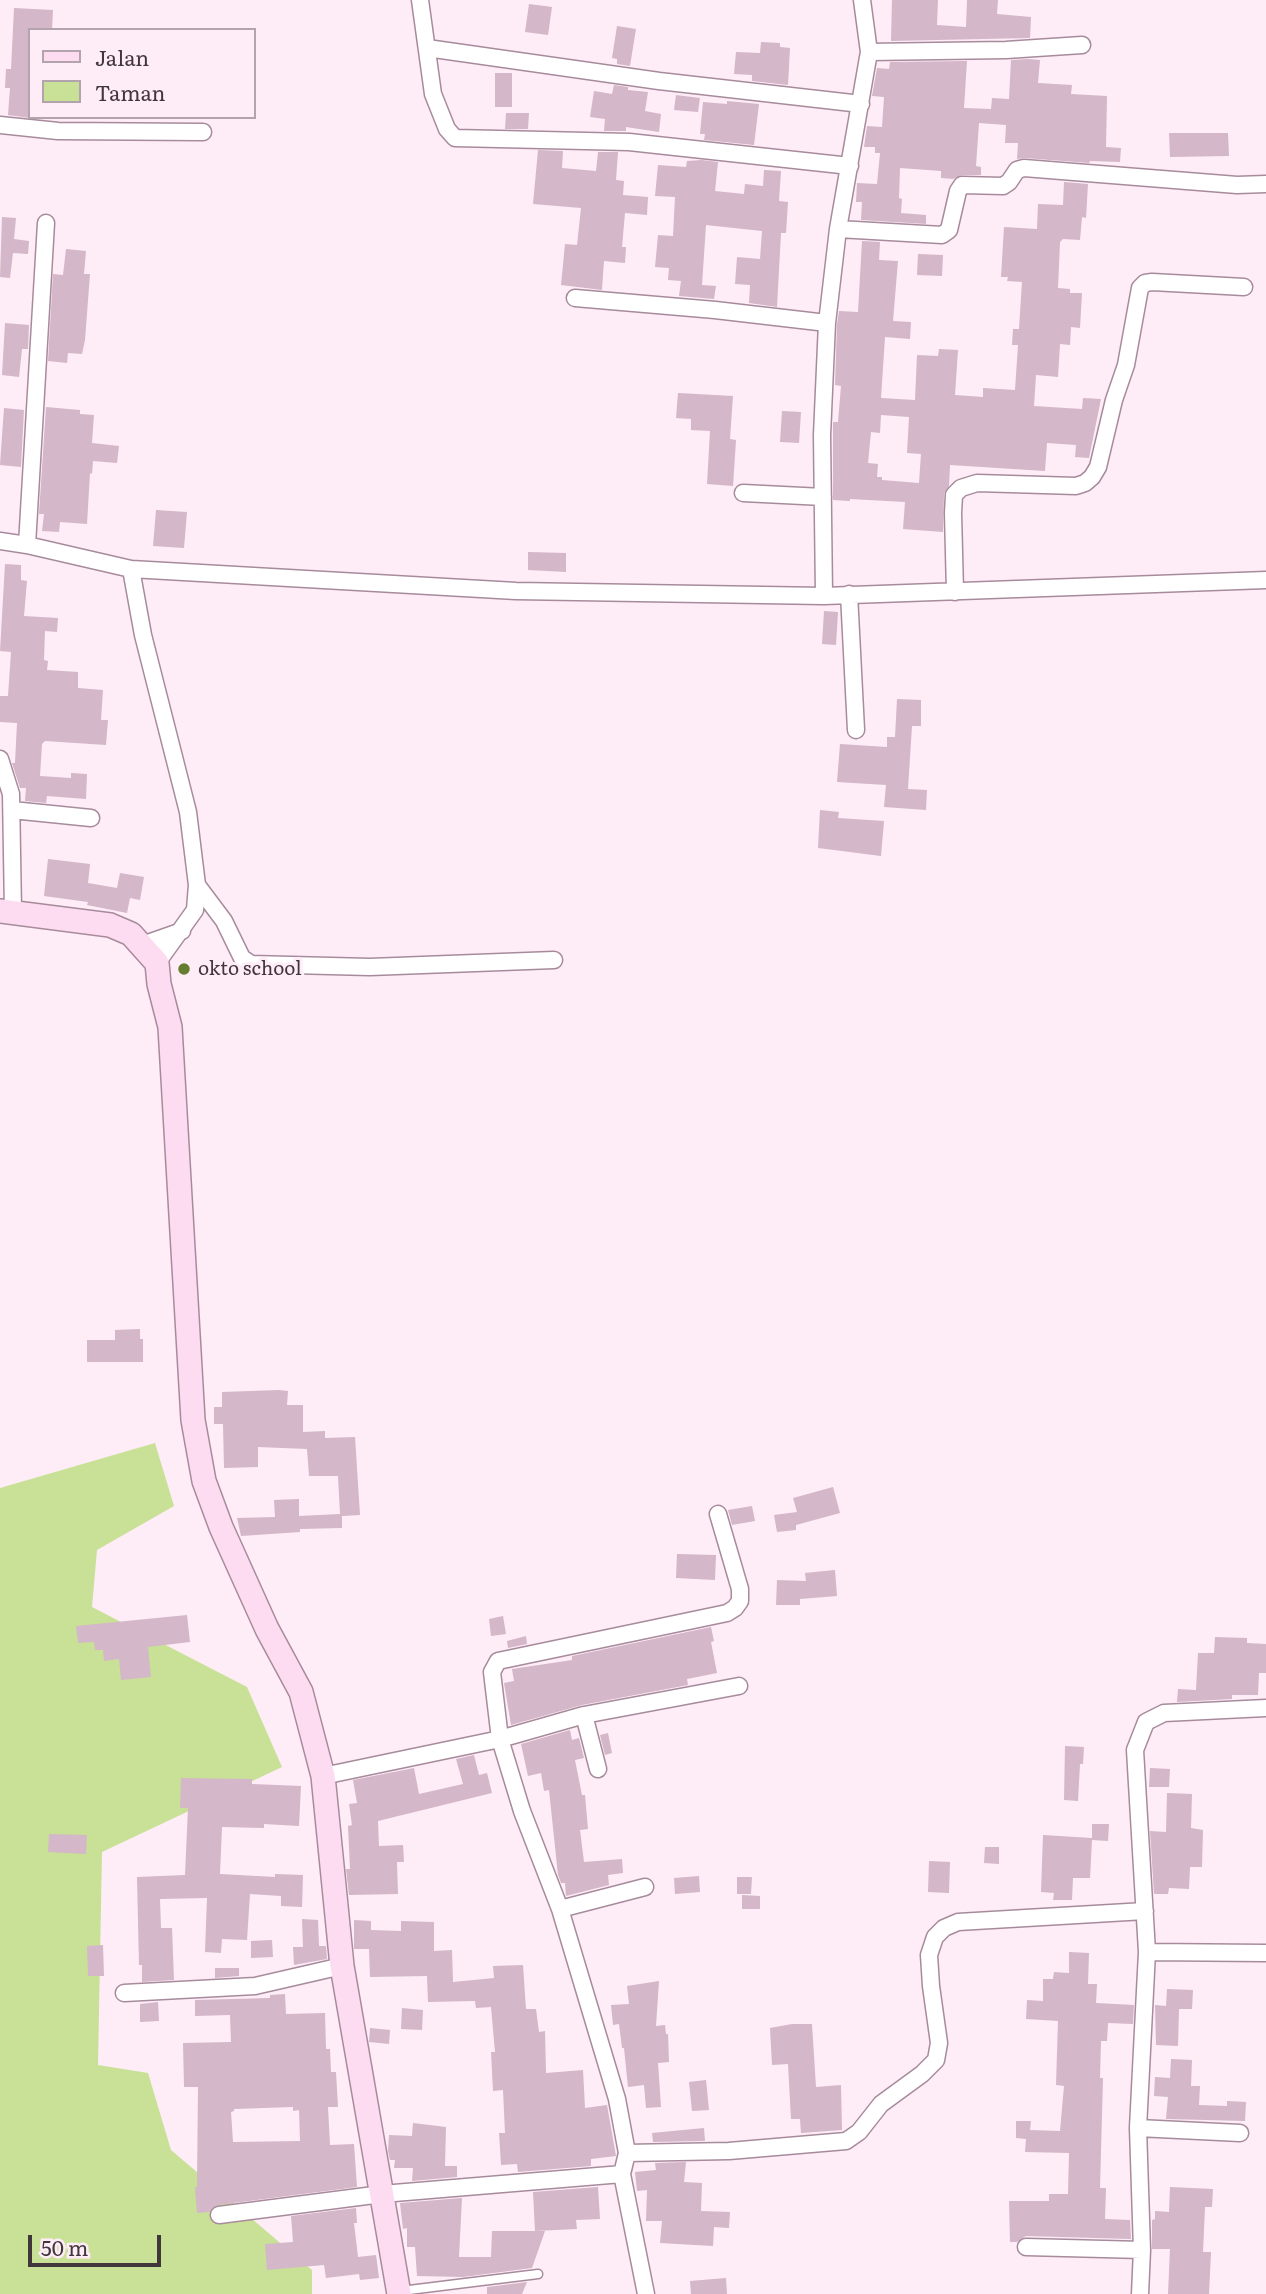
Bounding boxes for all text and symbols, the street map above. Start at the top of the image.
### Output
legend [28,28,256,119]
text: Jalan [95,41,149,72]
text: Taman [95,76,166,107]
place label: okto school [198,958,302,980]
marker: okto school [176,961,192,977]
scale bar [32,2220,164,2264]
text: 50 m [41,2231,88,2262]

